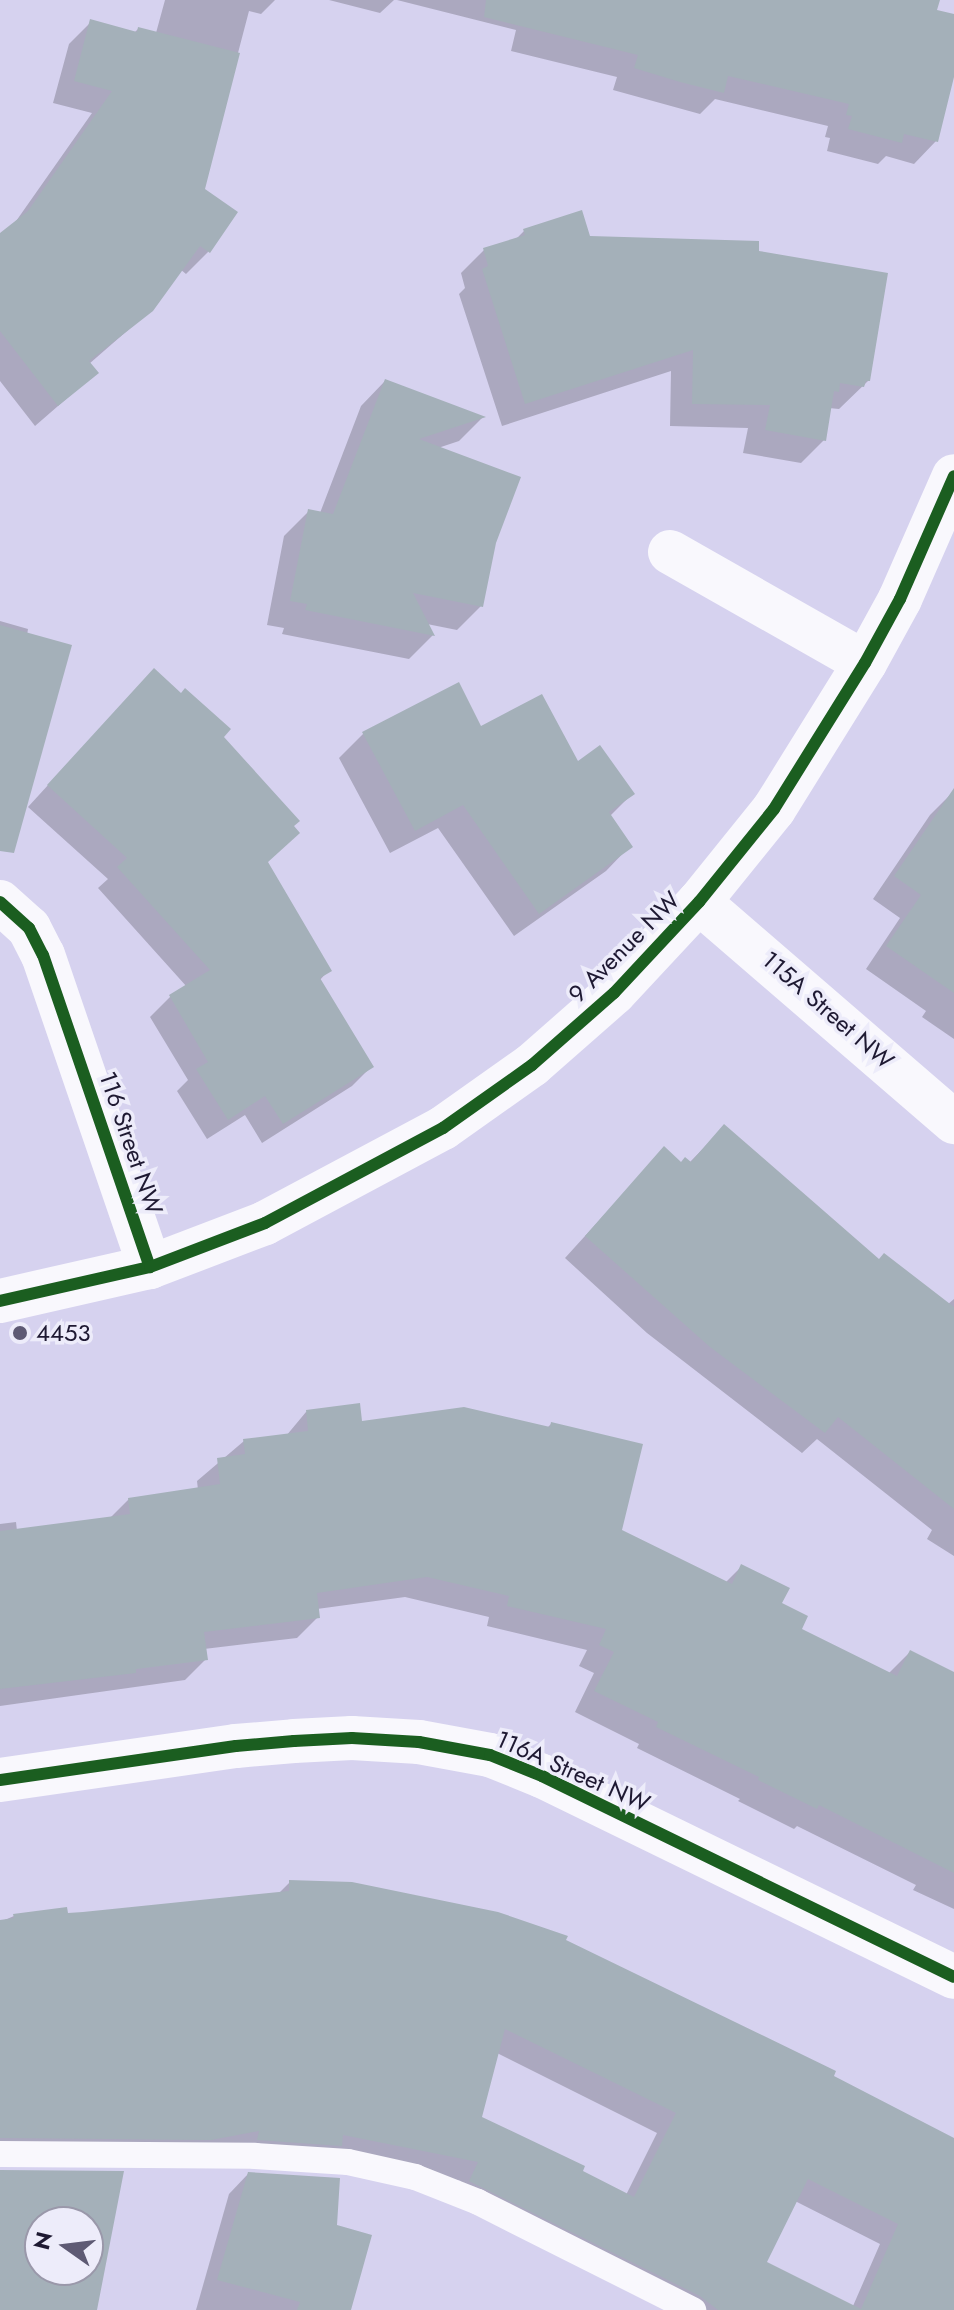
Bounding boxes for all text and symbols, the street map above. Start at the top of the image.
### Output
street label: 9 Avenue NW [562,885,686,1009]
street label: 115A Street NW [756,945,900,1075]
street label: 116 Street NW [93,1068,169,1218]
place label: 4453 [36,1319,91,1347]
marker: 4453 [11,1324,29,1342]
street label: 116A Street NW [492,1724,654,1818]
north arrow [24,2206,104,2286]
text: N [25,2228,60,2253]

